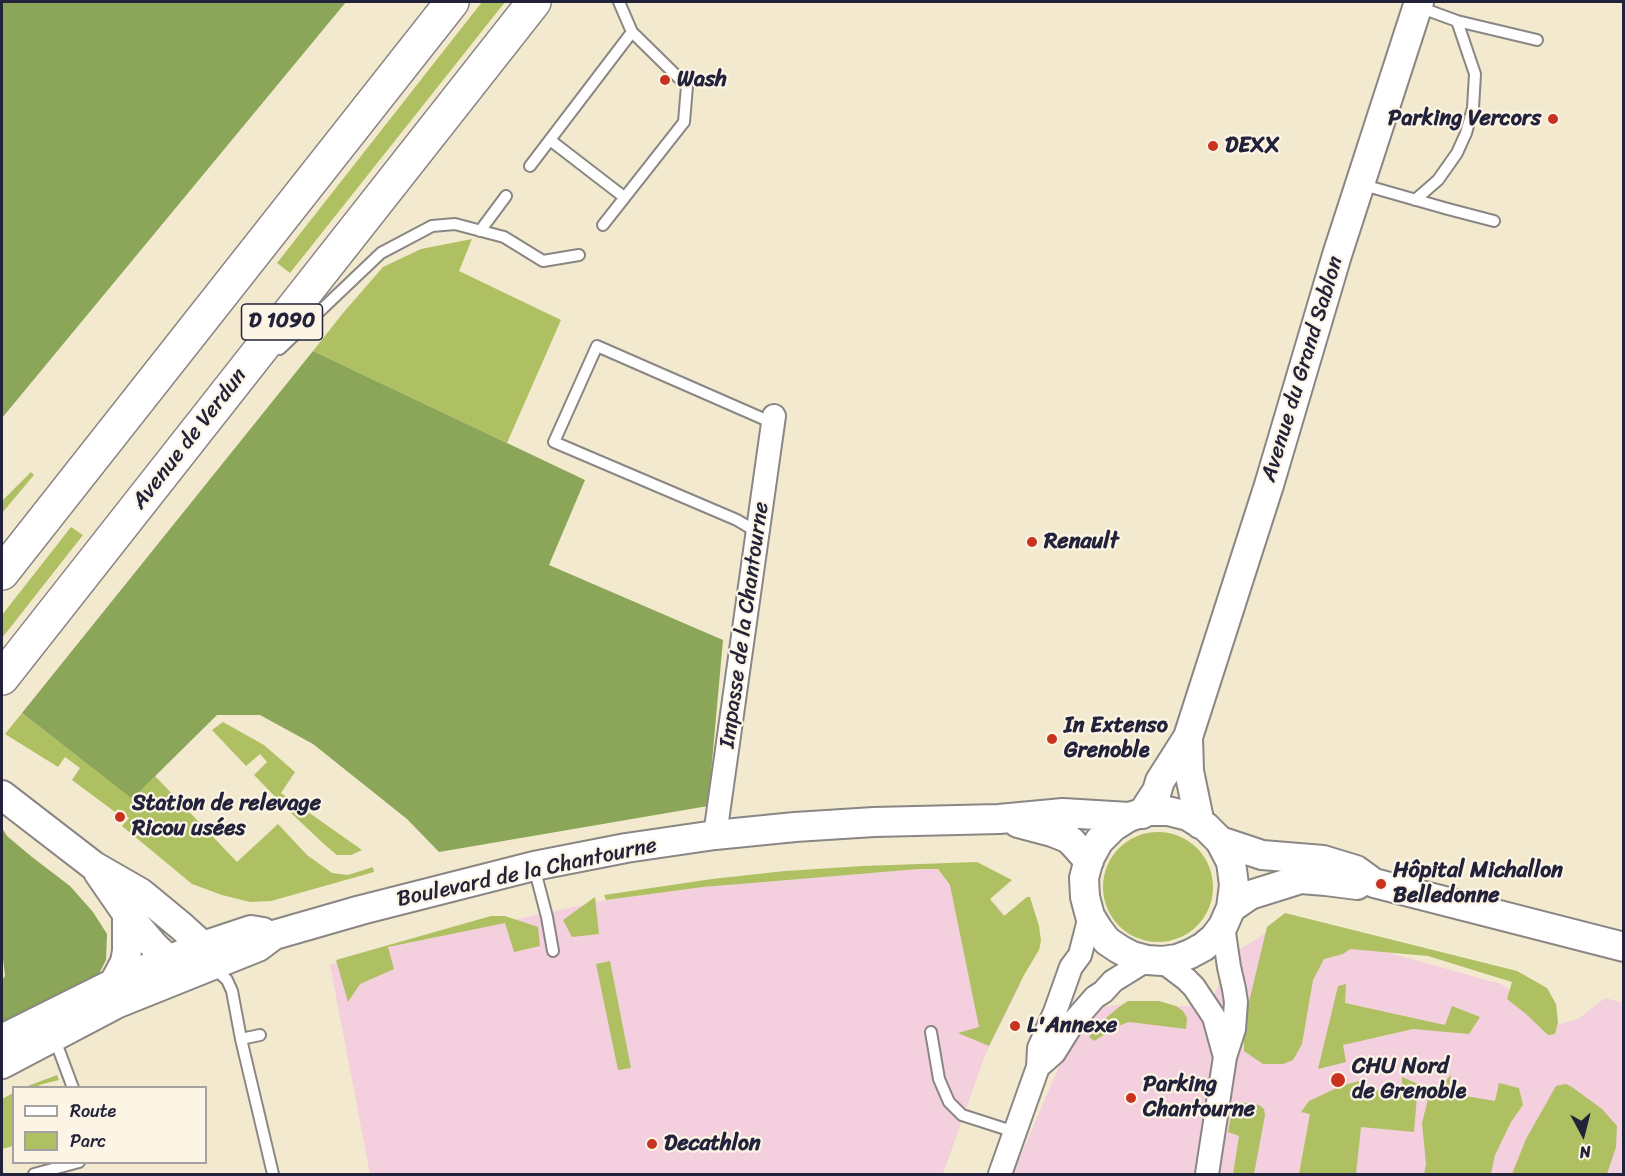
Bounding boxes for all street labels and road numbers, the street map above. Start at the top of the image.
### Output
street label: Avenue du Grand Sablon [1256,253,1350,485]
road number: D 1090 [242,304,322,340]
street label: Avenue de Verdun [127,363,253,515]
street label: Impasse de la Chantourne [715,500,775,750]
street label: Boulevard de la Chantourne [395,833,659,913]

